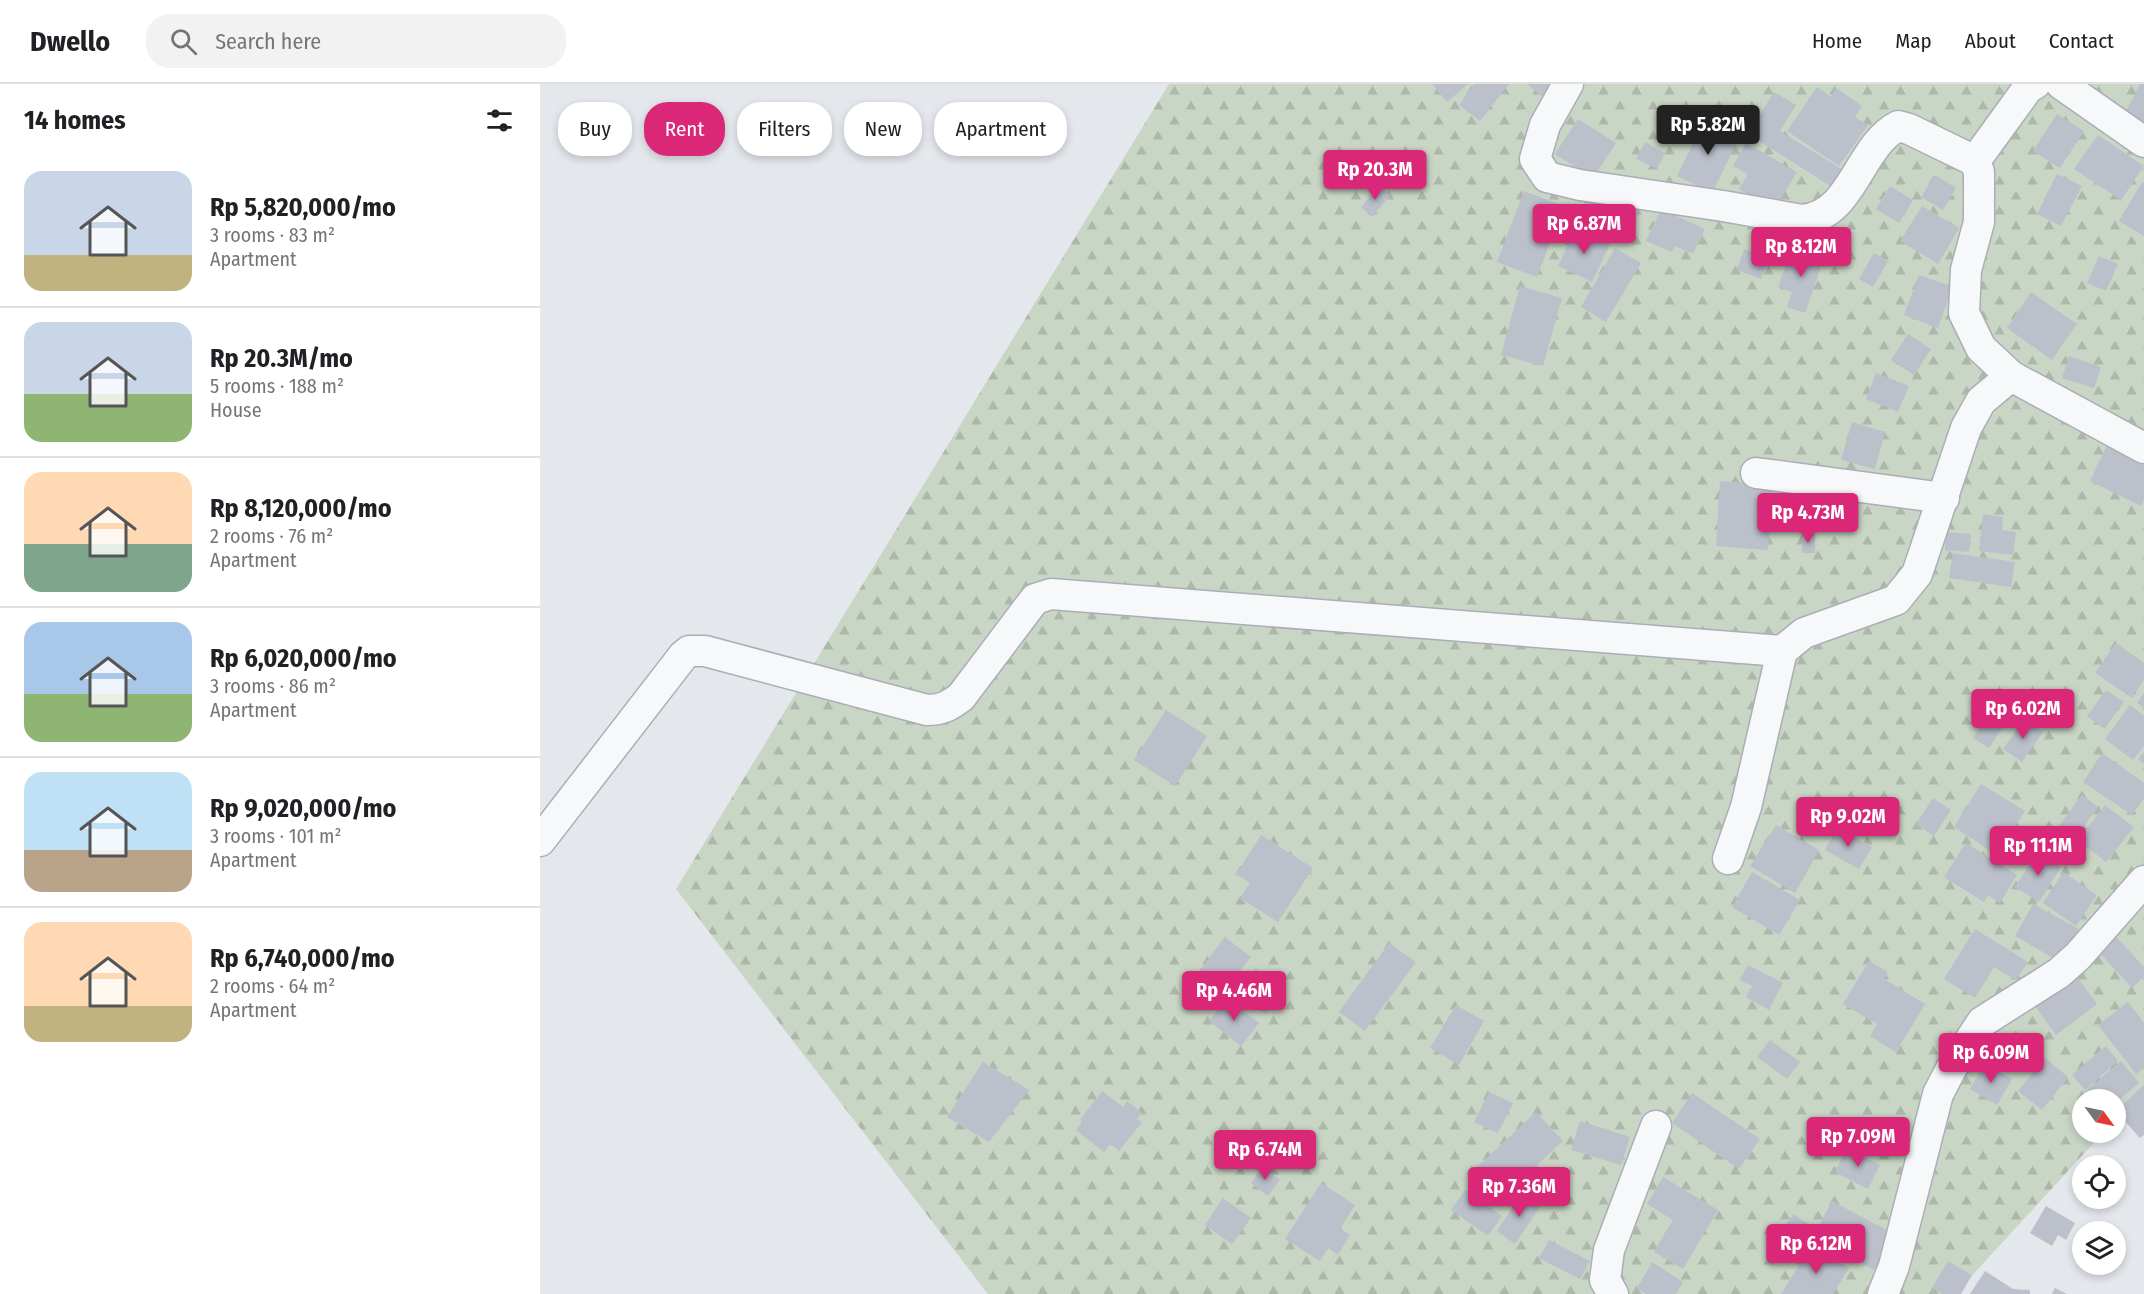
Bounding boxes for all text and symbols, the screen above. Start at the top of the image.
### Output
search box [146,14,566,68]
text: Dwello [30,25,110,58]
icon: search [167,25,200,58]
text: Search here [215,28,321,55]
text: Home [1812,28,1862,54]
text: Map [1895,28,1932,54]
text: About [1965,28,2016,54]
text: Contact [2049,28,2114,54]
chip: Buy [558,102,632,156]
chip: Rent [644,102,725,156]
chip: Filters [737,102,832,156]
chip: New [844,102,922,156]
chip: Apartment [934,102,1067,156]
icon: filters [483,104,516,137]
text: 14 homes [24,105,126,136]
pin: Rp 5.82M [1646,105,1770,156]
text: Rp 5.82M [1671,112,1745,136]
pin: Rp 20.3M [1313,150,1437,201]
text: Rp 20.3M [1337,157,1413,181]
text: Rp 5,820,000/mo [210,192,396,223]
icon: home [72,195,144,267]
pin: Rp 6.87M [1522,204,1646,255]
text: Rp 6.87M [1547,211,1621,235]
text: 3 rooms · 83 m² [210,223,335,247]
pin: Rp 8.12M [1739,227,1863,278]
text: Rp 8.12M [1765,234,1837,258]
text: Apartment [210,247,297,271]
text: Rp 20.3M/mo [210,343,353,374]
icon: home [72,346,144,418]
text: 5 rooms · 188 m² [210,374,344,398]
text: House [210,398,262,422]
text: Rp 8,120,000/mo [210,493,392,524]
pin: Rp 4.73M [1746,493,1870,544]
icon: home [72,496,144,568]
text: Rp 4.73M [1771,500,1845,524]
text: 2 rooms · 76 m² [210,524,333,548]
text: Apartment [210,548,297,572]
text: Rp 6,020,000/mo [210,643,397,674]
icon: home [72,646,144,718]
text: 3 rooms · 86 m² [210,674,336,698]
pin: Rp 6.02M [1961,689,2085,740]
text: Rp 6.02M [1985,696,2061,720]
text: Apartment [210,698,297,722]
text: Rp 9,020,000/mo [210,793,397,824]
icon: home [72,796,144,868]
pin: Rp 9.02M [1786,797,1910,848]
text: Rp 9.02M [1810,804,1886,828]
text: 3 rooms · 101 m² [210,824,341,848]
pin: Rp 11.1M [1976,826,2100,877]
text: Rp 11.1M [2004,833,2072,857]
text: Apartment [210,848,297,872]
text: Rp 6,740,000/mo [210,943,395,974]
icon: home [72,946,144,1018]
pin: Rp 4.46M [1172,971,1296,1022]
text: 2 rooms · 64 m² [210,974,335,998]
text: Rp 4.46M [1196,978,1272,1002]
text: Apartment [210,998,297,1022]
pin: Rp 6.09M [1929,1033,2053,1084]
text: Rp 6.09M [1953,1040,2029,1064]
north arrow [2072,1089,2126,1143]
map controls [2072,1089,2126,1275]
pin: Rp 7.09M [1796,1117,1920,1168]
text: Rp 7.09M [1821,1124,1895,1148]
pin: Rp 6.74M [1203,1130,1327,1181]
text: Rp 6.74M [1228,1137,1302,1161]
button: locate [2072,1155,2126,1209]
pin: Rp 7.36M [1457,1167,1581,1218]
text: Rp 7.36M [1482,1174,1556,1198]
button: layers [2072,1221,2126,1275]
pin: Rp 6.12M [1754,1224,1878,1275]
text: Rp 6.12M [1780,1231,1852,1255]

